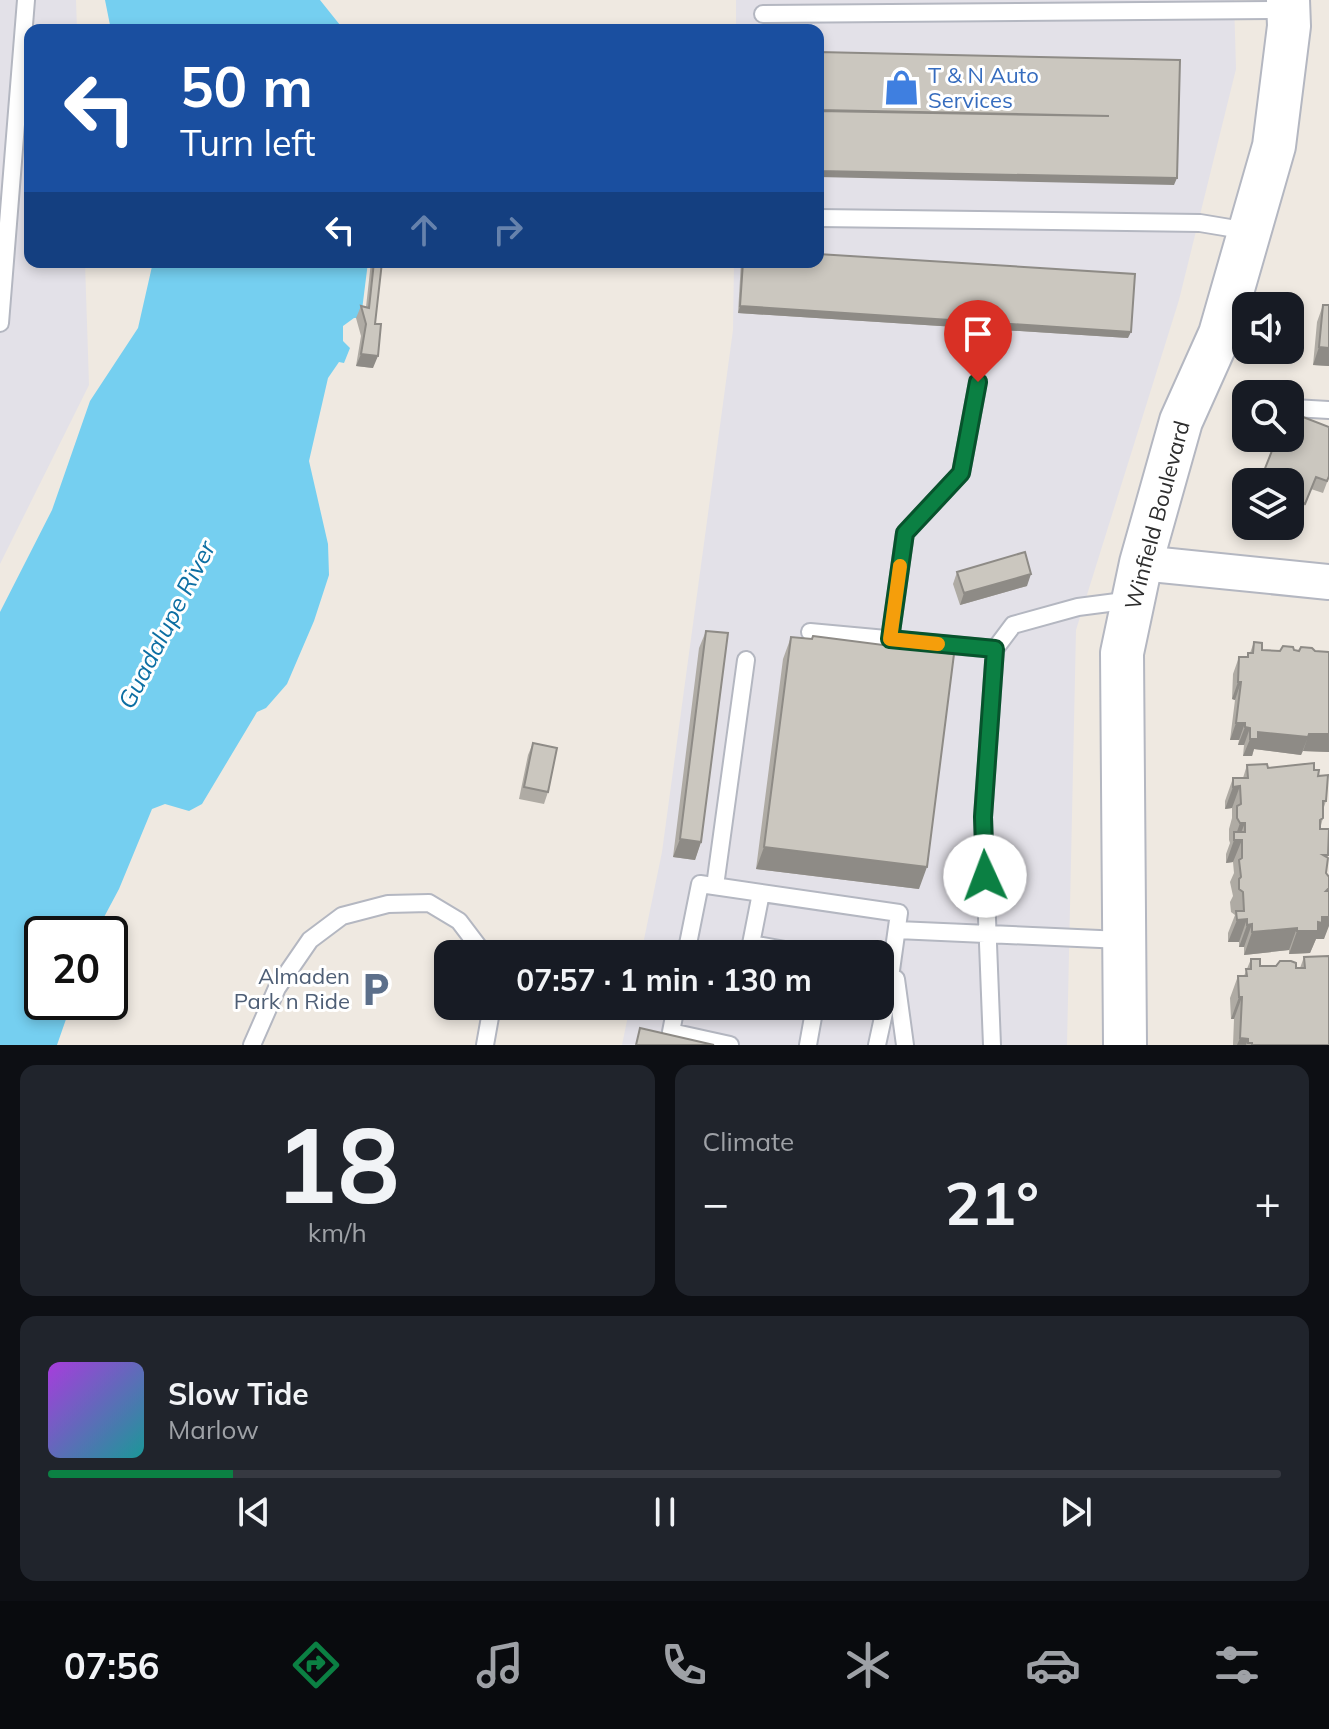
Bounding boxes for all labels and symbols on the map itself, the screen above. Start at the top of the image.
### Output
place label: T & N Auto Services [928,61,1039,114]
shop icon: T & N Auto Services [883,69,921,107]
pin [944,300,1012,382]
street label: Winfield Boulevard [1118,418,1196,612]
water label: Guadalupe River [111,534,222,714]
position arrow [943,834,1027,918]
speed limit sign: 20 [24,916,128,1020]
place label: Almaden Park n Ride [234,962,350,1015]
parking icon: Almaden Park n Ride [357,970,395,1008]

